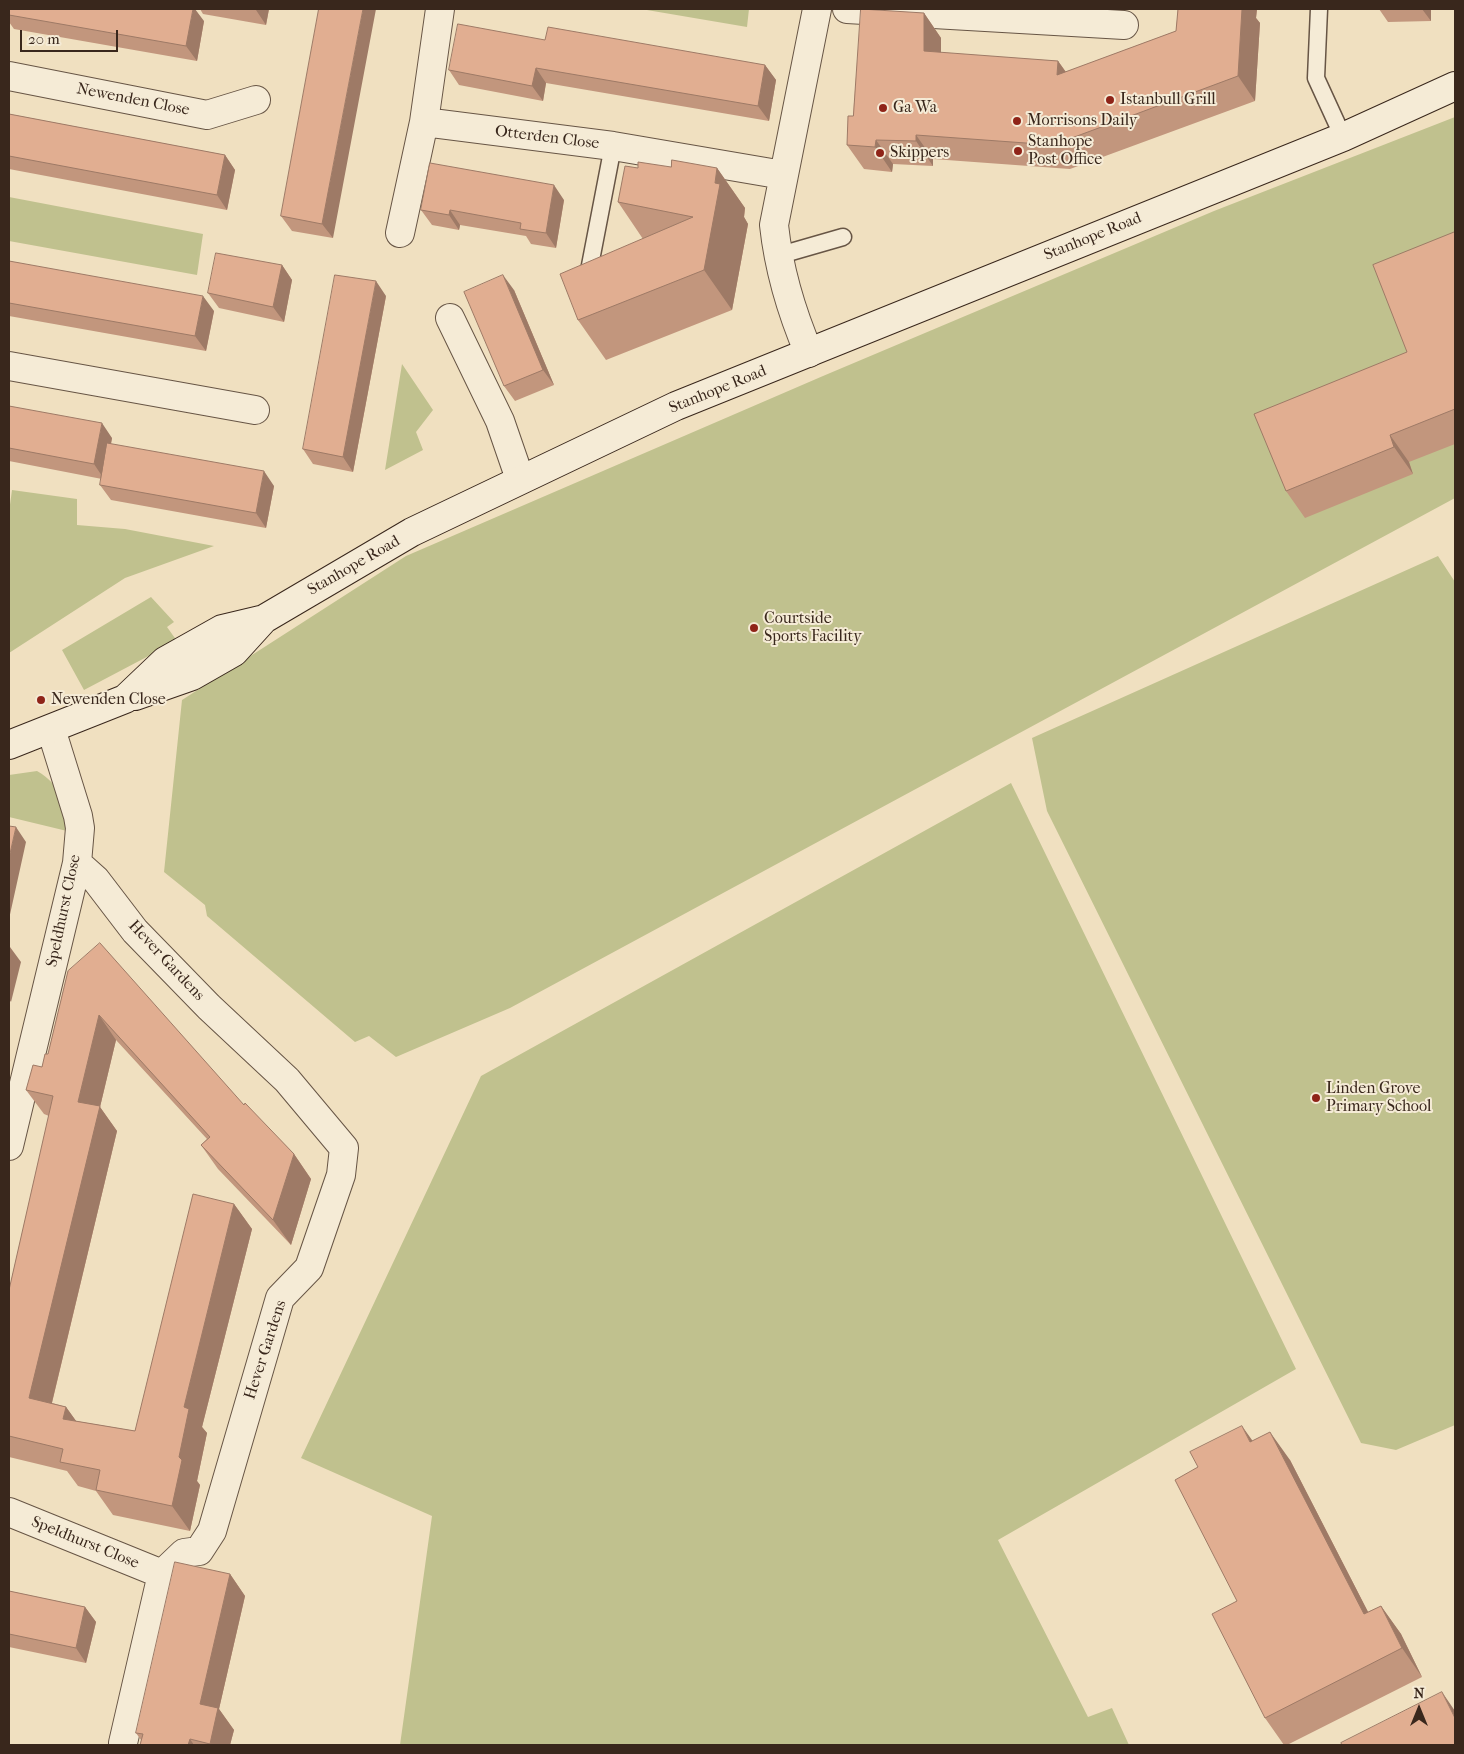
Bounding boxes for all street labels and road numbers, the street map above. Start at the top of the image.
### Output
street label: Newenden Close [75,80,191,120]
street label: Otterden Close [494,122,600,154]
street label: Stanhope Road [1042,209,1144,265]
street label: Stanhope Road [667,362,769,418]
street label: Stanhope Road [304,532,404,600]
street label: Speldhurst Close [43,853,85,969]
street label: Hever Gardens [124,917,208,1005]
street label: Hever Gardens [241,1298,291,1402]
street label: Speldhurst Close [28,1513,142,1573]

